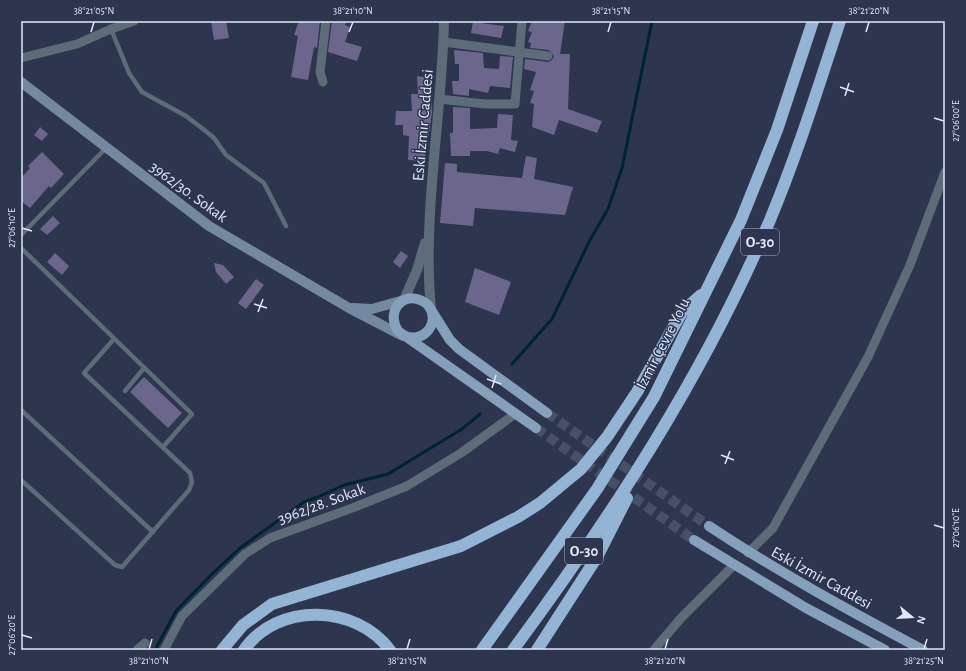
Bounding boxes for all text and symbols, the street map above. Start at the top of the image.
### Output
text: 38°21'05"N [74,6,114,16]
text: 38°21'10"N [333,6,373,16]
text: 38°21'15"N [592,6,630,16]
text: 38°21'20"N [849,6,889,16]
street label: Eski İzmir Caddesi [408,68,436,182]
text: 27°06'00"E [951,100,961,142]
street label: 3962/30. Sokak [147,158,231,226]
text: 27°06'10"E [7,208,17,248]
road number: O-30 [741,229,779,255]
street label: İzmir Çevre Yolu [631,294,693,392]
street label: 3962/28. Sokak [276,481,368,527]
text: 27°06'10"E [951,508,961,548]
road number: O-30 [565,538,603,564]
street label: Eski İzmir Caddesi [769,542,875,612]
north arrow [892,597,932,637]
text: 27°06'20"E [7,614,17,655]
text: N [915,615,927,625]
text: 38°21'10"N [129,656,169,666]
text: 38°21'15"N [388,656,426,666]
text: 38°21'20"N [645,656,685,666]
text: 38°21'25"N [904,656,944,666]

